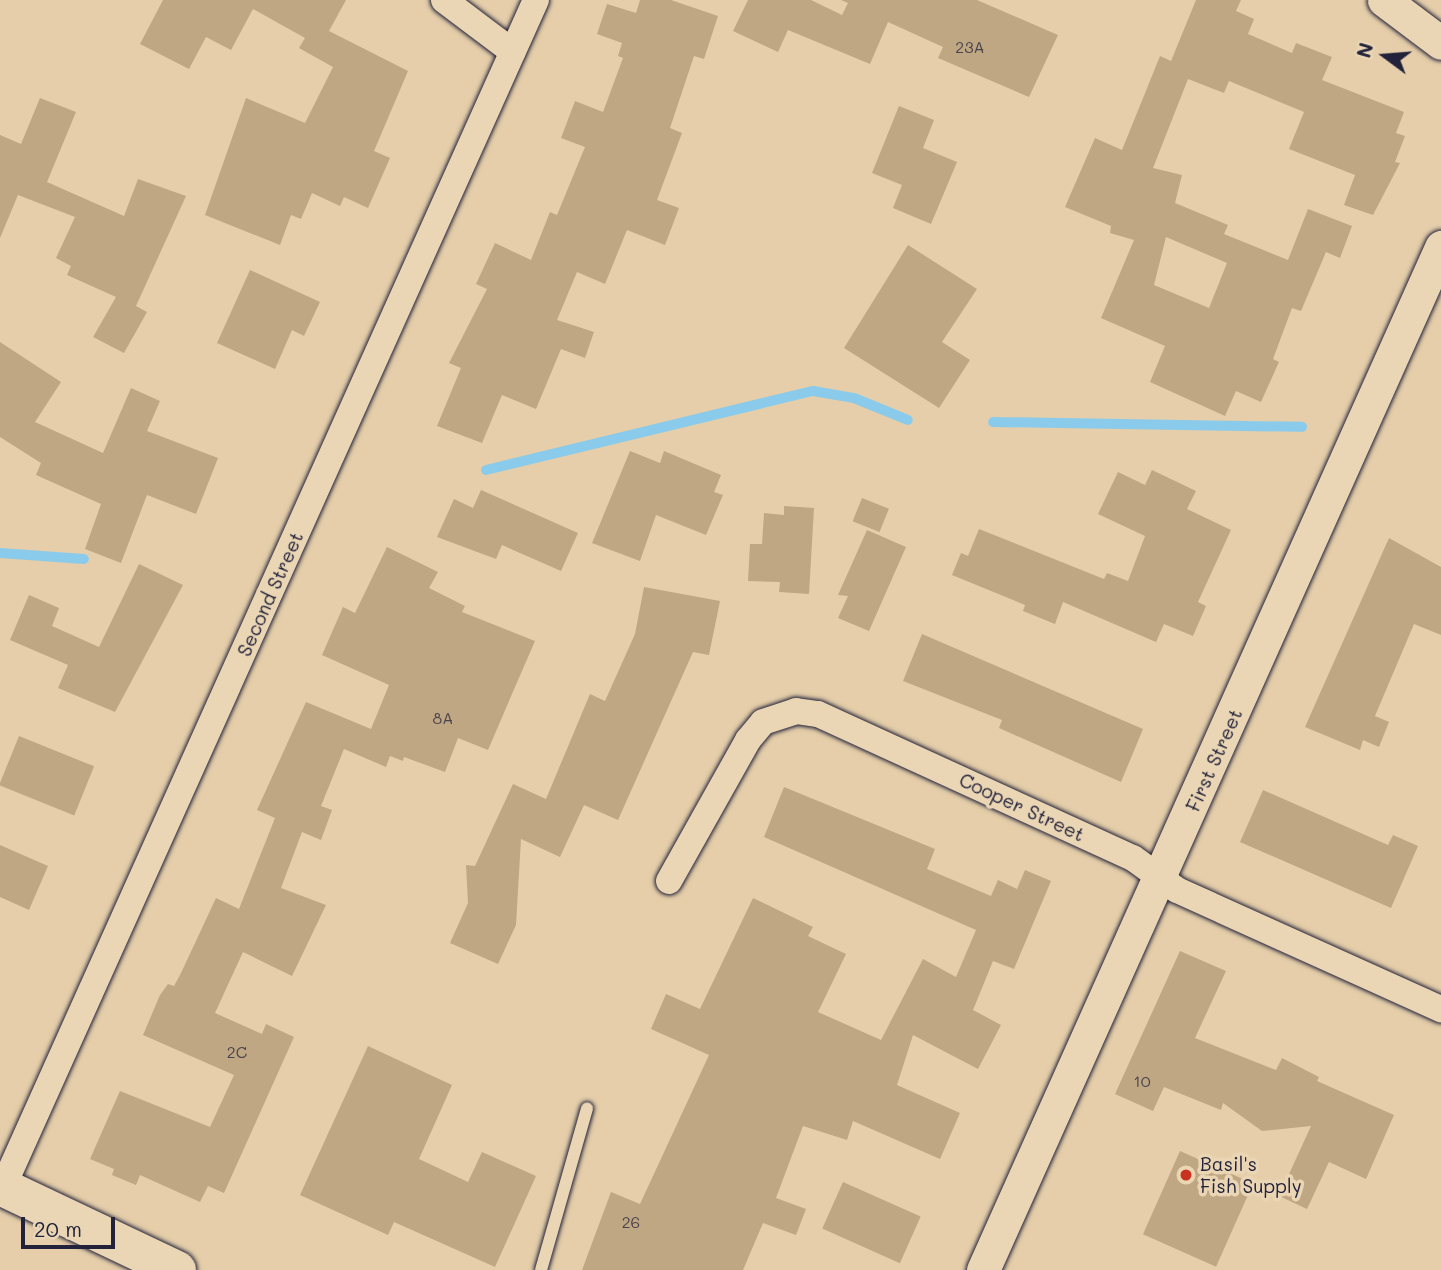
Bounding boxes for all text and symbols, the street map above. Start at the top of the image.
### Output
north arrow [1350,21,1420,91]
house number: 23A [955,37,985,57]
text: N [1350,40,1378,60]
street label: Second Street [232,528,308,660]
street label: First Street [1181,705,1247,815]
house number: 8A [433,708,453,728]
street label: Cooper Street [956,768,1088,846]
house number: 2C [227,1042,247,1062]
house number: 10 [1133,1071,1151,1091]
place label: Basil's Fish Supply [1200,1153,1302,1197]
marker: Basil's Fish Supply [1178,1167,1194,1183]
scale bar [24,1204,119,1248]
house number: 26 [622,1212,640,1232]
text: 20 m [34,1215,82,1242]

